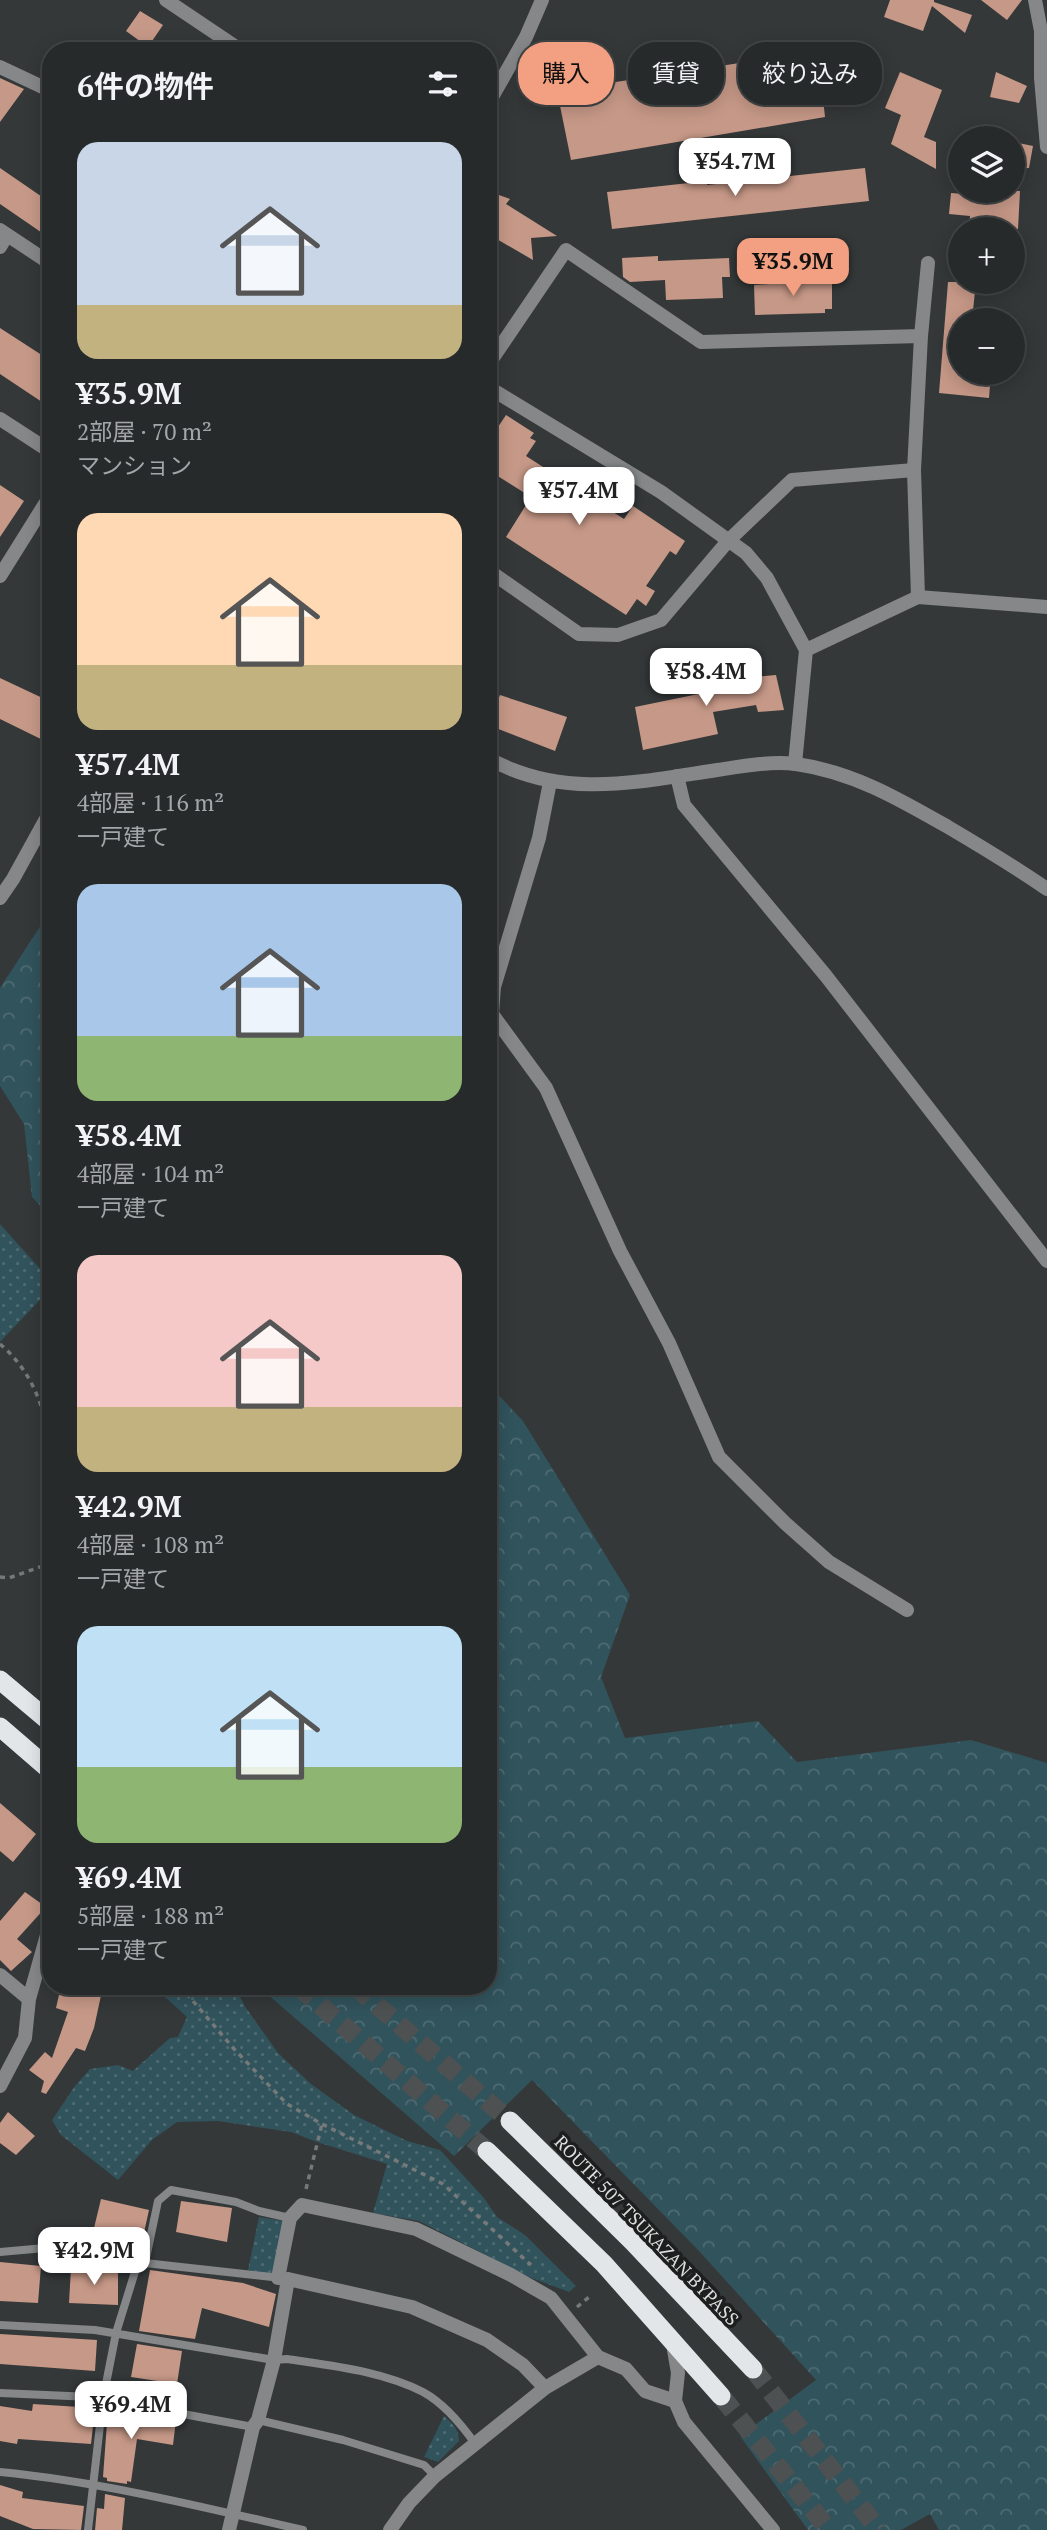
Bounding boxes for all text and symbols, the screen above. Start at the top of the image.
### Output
chip: 購入 [518,42,614,105]
chip: 賃貸 [628,42,724,105]
chip: 絞り込み [738,42,882,105]
icon: filters [424,65,462,103]
text: 6件の物件 [77,66,214,106]
map controls [948,126,1025,385]
button: layers [948,126,1025,203]
pin: ¥54.7M [678,138,792,198]
text: ¥54.7M [695,145,775,176]
icon: home [207,188,333,314]
button: + [948,217,1025,294]
pin: ¥35.9M [736,238,850,298]
text: ¥35.9M [753,245,833,276]
button: − [948,308,1025,385]
text: ¥35.9M [77,373,182,413]
text: 2部屋 · 70 m² [77,416,212,447]
text: マンション [77,450,192,481]
pin: ¥57.4M [522,468,636,527]
text: ¥57.4M [540,474,618,505]
icon: home [207,559,333,685]
pin: ¥58.4M [649,648,763,708]
text: ¥58.4M [666,655,746,686]
text: ¥57.4M [77,744,180,784]
text: 4部屋 · 116 m² [77,787,224,818]
text: 一戸建て [77,821,169,852]
icon: home [207,930,333,1056]
text: ¥58.4M [77,1115,182,1155]
text: 4部屋 · 104 m² [77,1158,224,1189]
text: 一戸建て [77,1192,169,1223]
icon: home [207,1301,333,1427]
text: ¥42.9M [77,1486,182,1526]
text: 4部屋 · 108 m² [77,1529,224,1560]
text: 一戸建て [77,1563,169,1594]
icon: home [207,1672,333,1798]
text: ¥69.4M [77,1857,182,1897]
text: 5部屋 · 188 m² [77,1900,224,1931]
text: 一戸建て [77,1934,169,1965]
street label: ROUTE 507 TSUKAZAN BYPASS [550,2130,744,2330]
pin: ¥42.9M [37,2228,151,2287]
text: ¥42.9M [54,2234,134,2265]
pin: ¥69.4M [74,2382,188,2441]
text: ¥69.4M [91,2388,171,2419]

